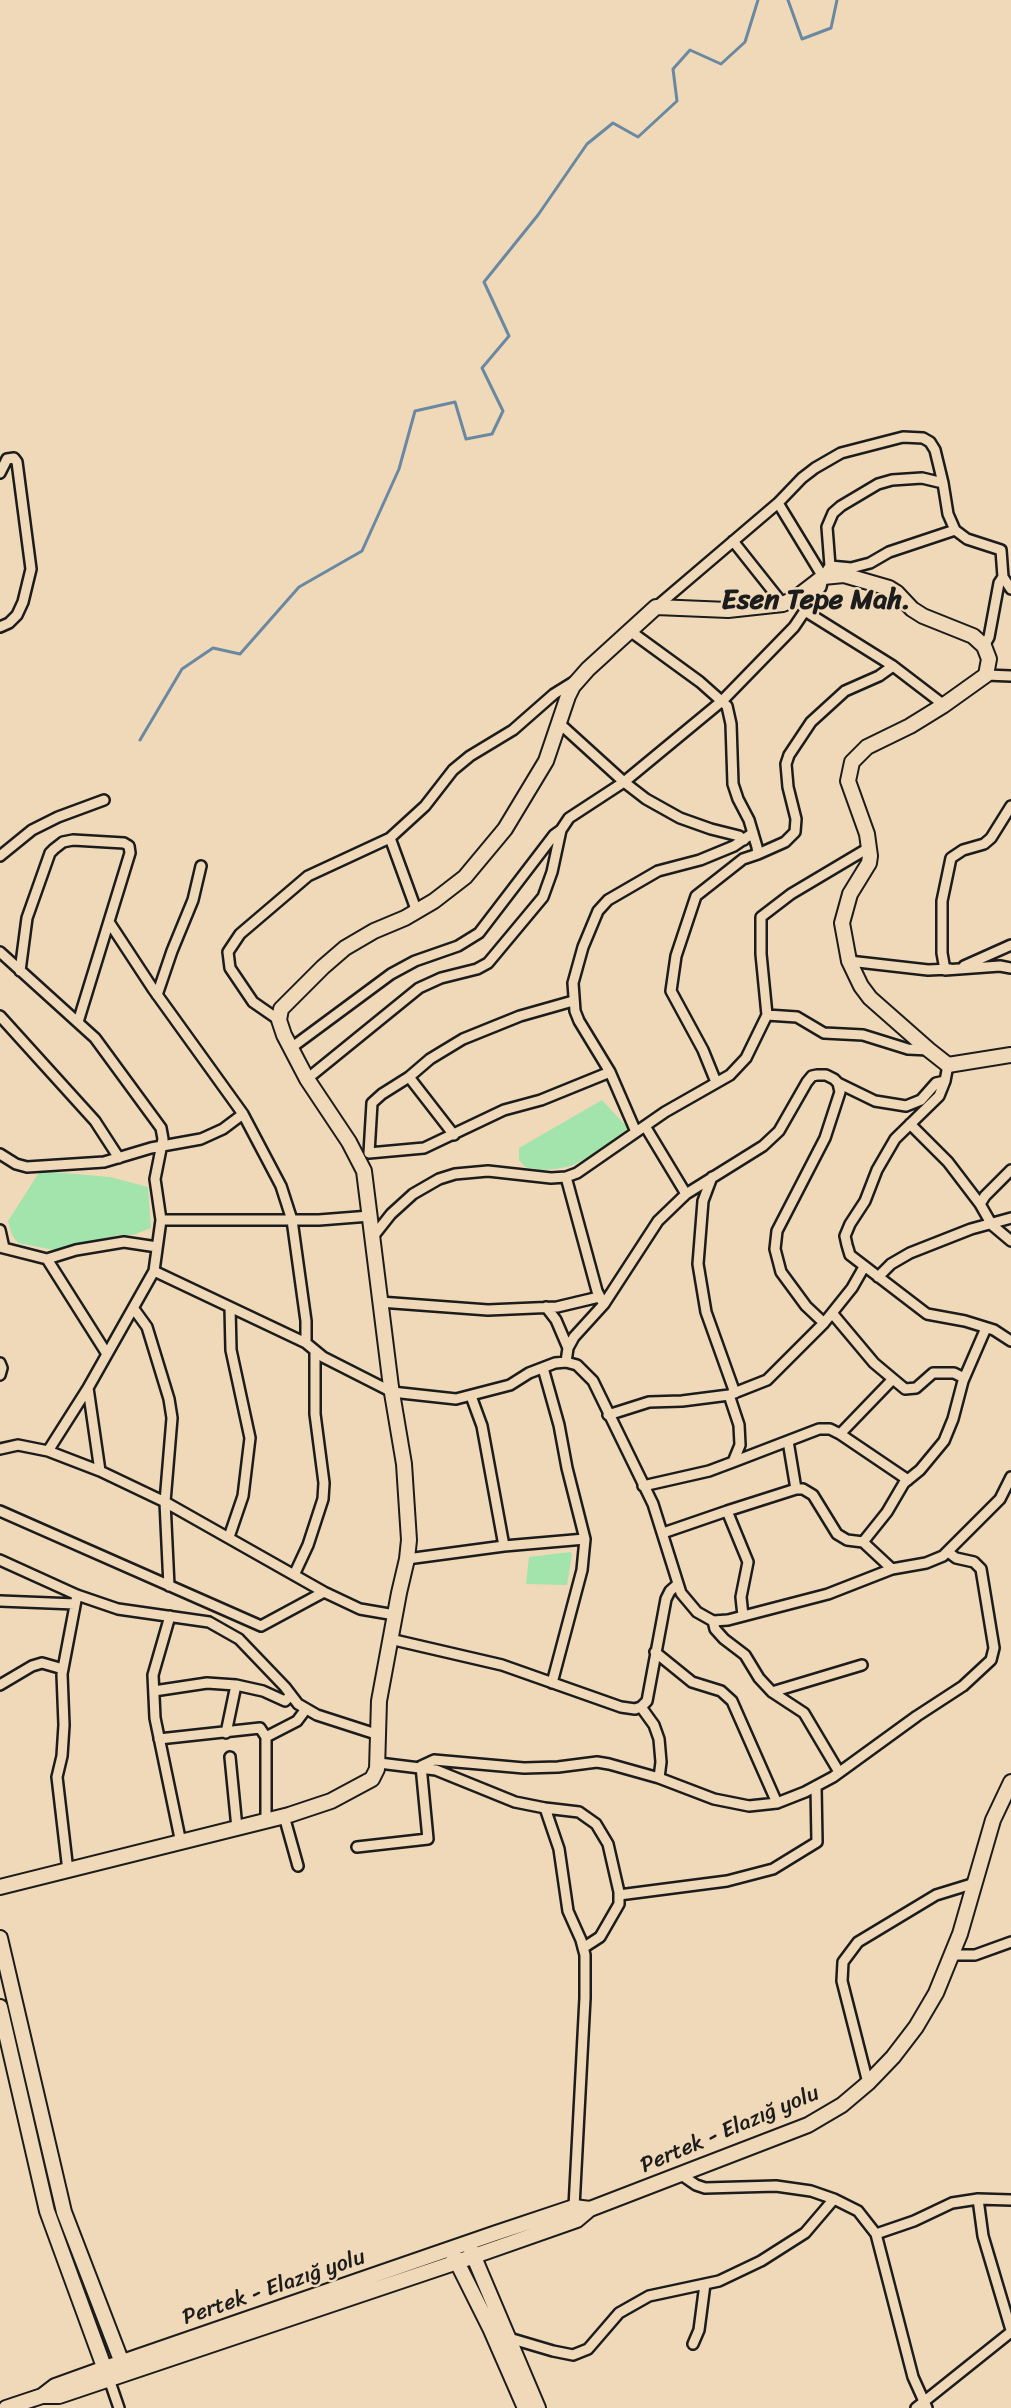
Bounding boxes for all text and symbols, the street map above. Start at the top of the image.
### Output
district label: Esen Tepe Mah. [721,584,911,618]
street label: Pertek - Elazığ yolu [637,2080,823,2180]
street label: Pertek - Elazığ yolu [179,2244,369,2332]

